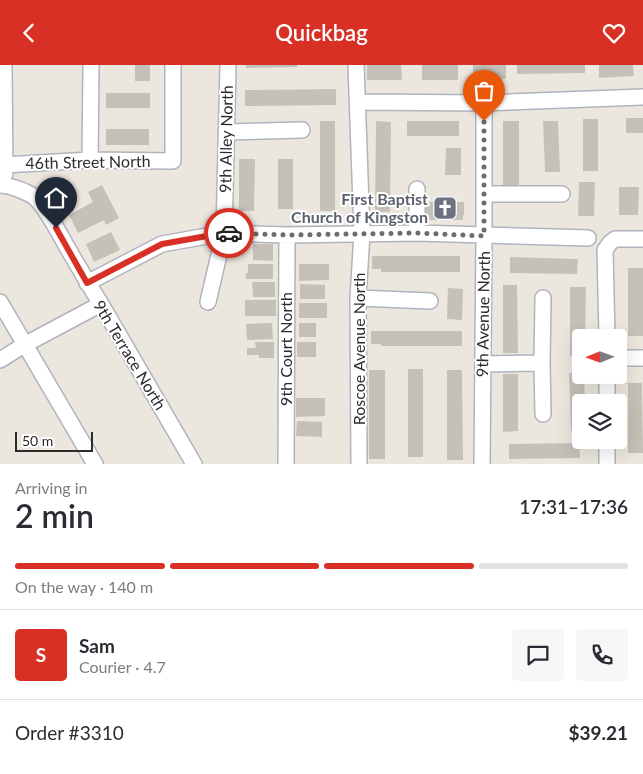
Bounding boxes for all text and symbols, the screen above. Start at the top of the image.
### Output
icon: back [15,19,43,47]
text: Quickbag [275,19,368,46]
icon: heart [600,19,628,47]
pin [463,70,505,121]
icon: bag [470,77,498,105]
street label: 9th Alley North [215,85,236,193]
street label: 46th Street North [25,151,151,172]
pin [35,177,77,228]
icon: home [42,184,70,212]
place label: First Baptist Church of Kingston [291,189,428,226]
church icon: First Baptist Church of Kingston [432,195,458,221]
courier [204,208,254,258]
icon: car [215,219,243,247]
street label: 9th Avenue North [472,251,493,377]
street label: Roscoe Avenue North [349,273,368,425]
street label: 9th Court North [276,292,295,406]
street label: 9th Terrace North [90,296,171,413]
north arrow [572,329,628,384]
map controls [572,329,627,449]
button: layers [572,394,627,449]
scale bar [15,429,92,452]
text: 50 m [22,432,53,449]
text: Arriving in [15,478,88,497]
text: 17:31–17:36 [519,495,628,518]
text: 2 min [15,496,94,535]
text: On the way · 140 m [15,577,153,596]
button: chat [512,629,564,681]
button: phone [576,629,628,681]
text: Sam [79,634,115,657]
text: S [36,643,46,666]
text: Courier · 4.7 [79,657,166,676]
text: Order #3310 [15,721,124,744]
text: $39.21 [568,721,628,744]

